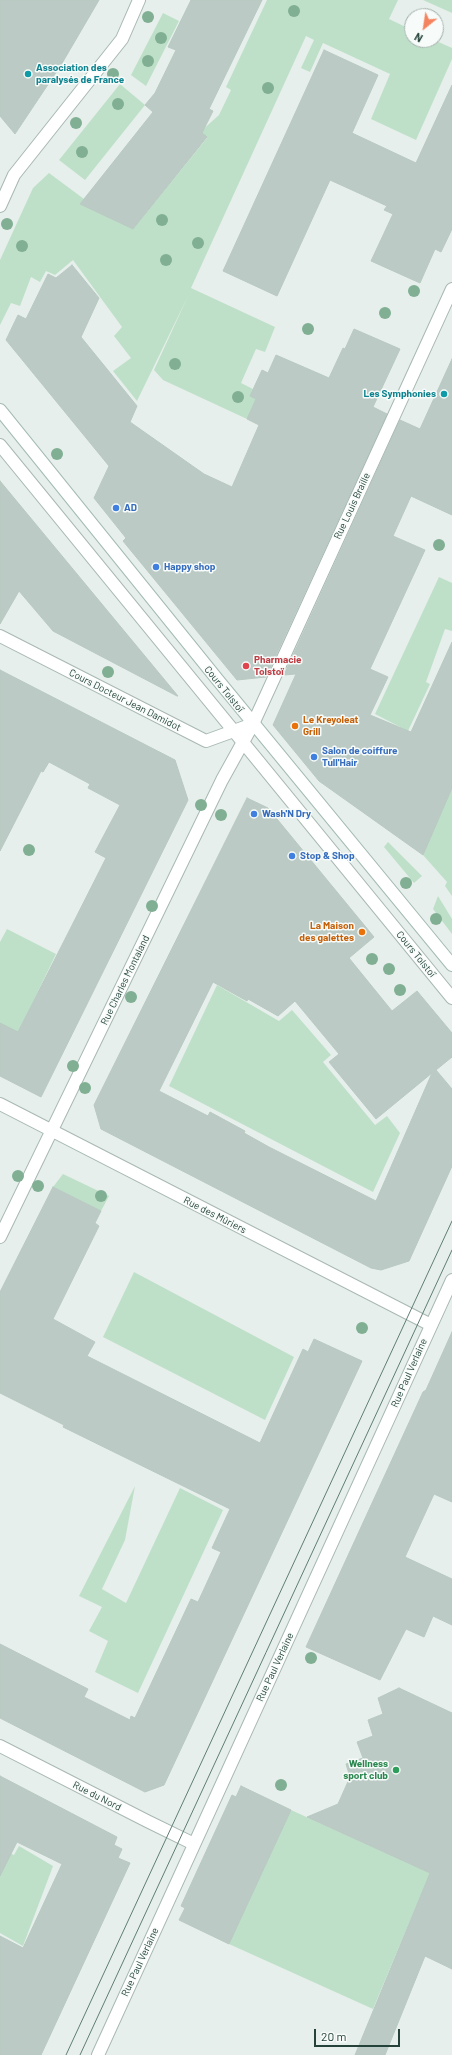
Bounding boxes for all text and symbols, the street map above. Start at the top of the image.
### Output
north arrow [404,8,444,48]
text: N [412,31,425,45]
place label: Association des paralysés de France [36,62,124,86]
marker: Association des paralysés de France [23,69,33,79]
place label: Les Symphonies [363,388,436,400]
marker: Les Symphonies [439,389,449,399]
street label: Rue Louis Braille [331,471,373,541]
place label: AD [124,502,137,514]
marker: AD [111,503,121,513]
place label: Happy shop [164,561,215,573]
marker: Happy shop [151,562,161,572]
place label: Pharmacie Tolstoï [254,654,302,678]
marker: Pharmacie Tolstoï [241,661,251,671]
street label: Cours Tolstoï [202,664,246,714]
street label: Cours Docteur Jean Damidot [67,666,183,734]
place label: Le Kreyoleat Grill [303,714,358,738]
marker: Le Kreyoleat Grill [290,721,300,731]
place label: Salon de coiffure Tull'Hair [322,745,398,768]
marker: Salon de coiffure Tull'Hair [309,752,319,762]
place label: Wash'N Dry [262,808,311,820]
marker: Wash'N Dry [249,809,259,819]
place label: Stop & Shop [300,850,355,862]
marker: Stop & Shop [287,851,297,861]
place label: La Maison des galettes [299,920,354,944]
marker: La Maison des galettes [357,927,367,937]
street label: Cours Tolstoï [394,929,438,979]
street label: Rue Charles Montaland [98,933,152,1027]
street label: Rue des Mûriers [182,1194,248,1236]
street label: Rue Paul Verlaine [388,1337,430,1409]
street label: Rue Paul Verlaine [254,1631,296,1703]
place label: Wellness sport club [343,1758,388,1782]
marker: Wellness sport club [391,1765,401,1775]
street label: Rue du Nord [71,1779,123,1813]
street label: Rue Paul Verlaine [119,1926,161,1998]
scale bar [316,2021,402,2047]
text: 20 m [321,2029,347,2043]

